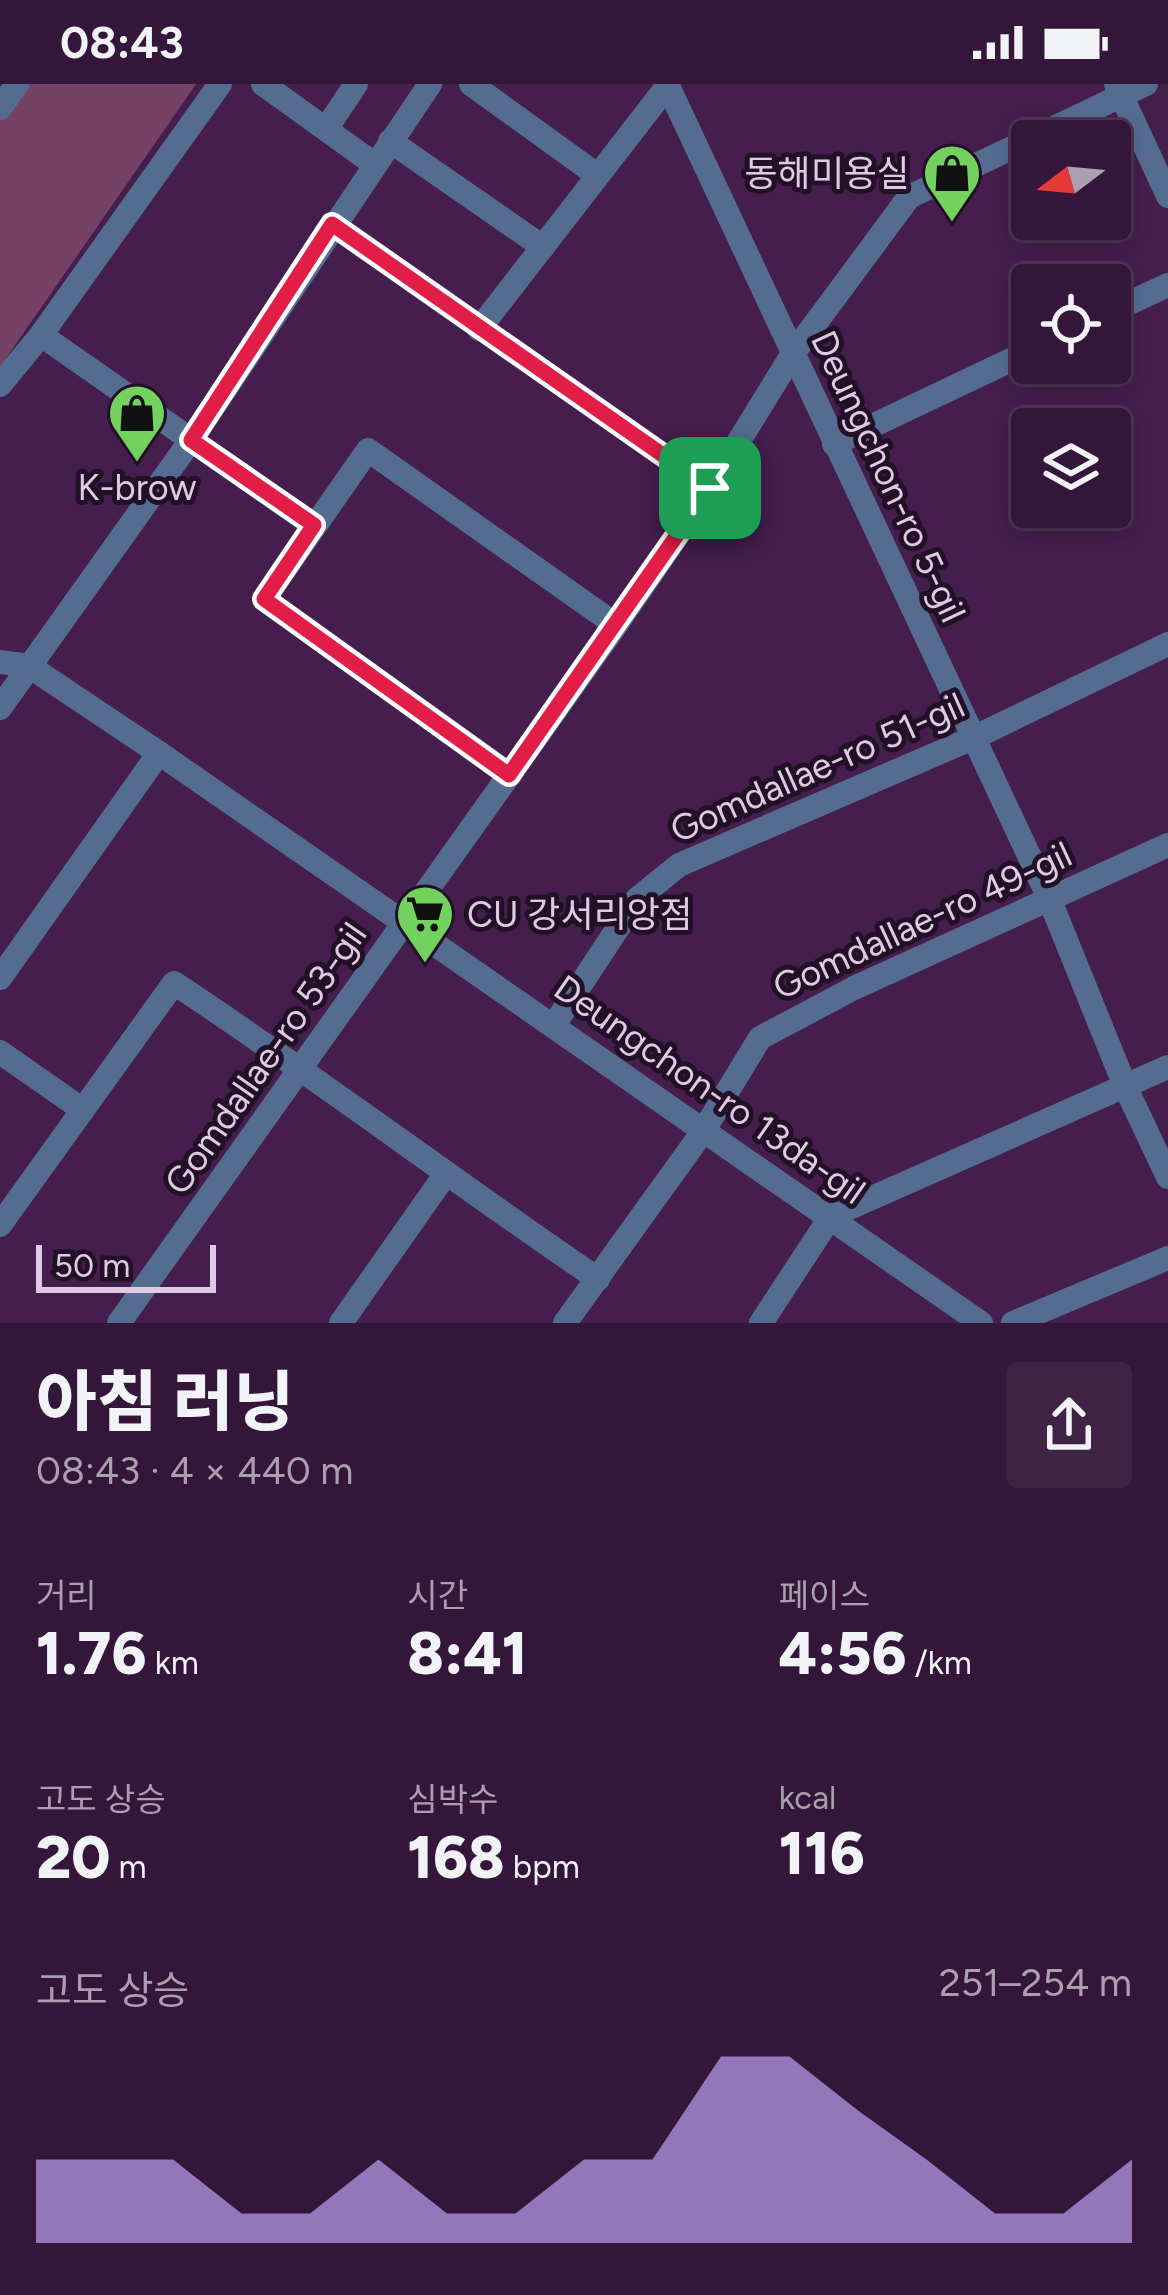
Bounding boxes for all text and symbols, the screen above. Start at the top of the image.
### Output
text: 08:43 [60,15,184,69]
north arrow [1011,120,1131,240]
map controls [1011,120,1131,528]
shop icon: 동해미용실 [921,142,983,224]
place label: 동해미용실 [744,152,910,195]
button: locate [1011,264,1131,384]
street label: Deungchon-ro 5-gil [802,324,975,629]
shop icon: K-brow [106,382,168,464]
button: layers [1011,408,1131,528]
pin [659,437,761,539]
icon: arrive [677,455,743,521]
place label: K-brow [78,466,196,509]
street label: Gomdallae-ro 51-gil [664,683,971,852]
street label: Gomdallae-ro 49-gil [766,832,1078,1008]
supermarket icon: CU 강서리앙점 [394,883,456,965]
place label: CU 강서리앙점 [467,893,693,936]
street label: Gomdallae-ro 53-gil [155,914,375,1202]
street label: Deungchon-ro 13da-gil [546,966,873,1213]
scale bar [36,1239,216,1292]
text: 50 m [54,1246,130,1285]
text: 아침 러닝 [36,1362,294,1442]
button: share [1006,1362,1132,1488]
text: 08:43 · 4 × 440 m [36,1447,353,1494]
text: 거리 [36,1576,97,1615]
text: 시간 [407,1576,468,1615]
text: 페이스 [779,1576,870,1615]
text: 1.76 [36,1617,147,1689]
text: 8:41 [407,1617,527,1689]
text: 4:56 [779,1617,907,1689]
text: km [147,1643,199,1682]
text: /km [907,1643,972,1682]
text: kcal [779,1778,836,1817]
text: 고도 상승 [36,1780,166,1819]
text: 심박수 [407,1780,498,1819]
text: 116 [779,1817,865,1889]
text: 20 [36,1821,110,1893]
text: 168 [407,1821,505,1893]
text: m [110,1847,147,1886]
text: bpm [505,1847,580,1886]
text: 251–254 m [939,1959,1132,2006]
text: 고도 상승 [36,1967,189,2014]

